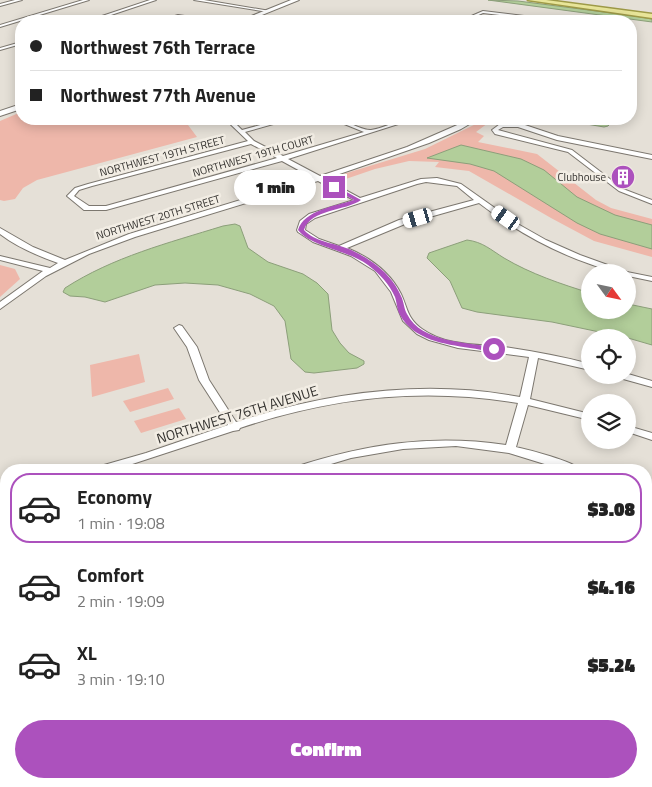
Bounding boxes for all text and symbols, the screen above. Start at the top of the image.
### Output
text: Northwest 76th Terrace [60,32,255,61]
text: Northwest 77th Avenue [60,80,256,109]
street label: NORTHWEST 19TH COURT [191,131,316,181]
street label: NORTHWEST 19TH STREET [98,132,227,180]
building icon: Clubhouse [610,164,636,190]
place label: Clubhouse [558,169,606,185]
callout: 1 min [234,170,316,204]
text: 1 min [255,175,295,199]
route end [323,176,345,198]
street label: NORTHWEST 20TH STREET [94,190,222,244]
car [489,203,522,233]
car [401,207,434,229]
north arrow [581,264,636,319]
map controls [581,264,636,449]
button: locate [581,329,636,384]
route start [483,338,505,360]
street label: NORTHWEST 76TH AVENUE [154,379,321,449]
button: layers [581,394,636,449]
text: Economy [77,482,152,511]
icon: car [17,486,62,531]
text: $3.08 [588,494,635,523]
text: 1 min · 19:08 [77,511,165,535]
text: Comfort [77,560,144,589]
icon: car [17,564,62,609]
text: $4.16 [588,572,635,601]
text: 2 min · 19:09 [77,589,165,613]
text: XL [77,638,97,667]
icon: car [17,642,62,687]
text: $5.24 [588,650,635,679]
text: 3 min · 19:10 [77,667,165,691]
button: Confirm [15,720,637,778]

